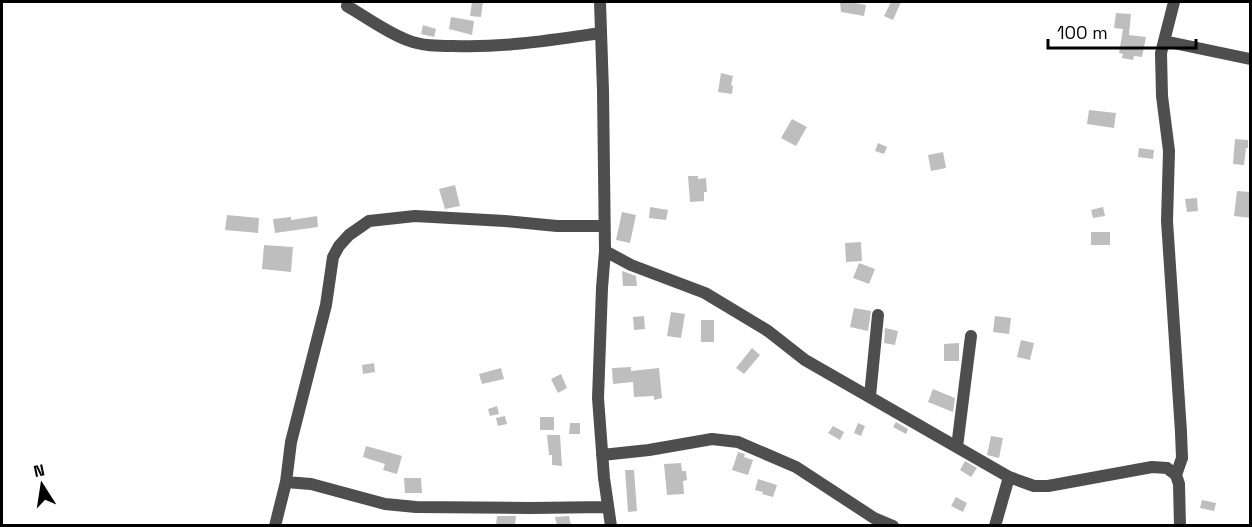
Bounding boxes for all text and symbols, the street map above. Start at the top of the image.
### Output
scale bar [1048,12,1196,50]
text: 100 m [1057,21,1108,44]
north arrow [12,455,72,515]
text: N [32,459,46,482]

